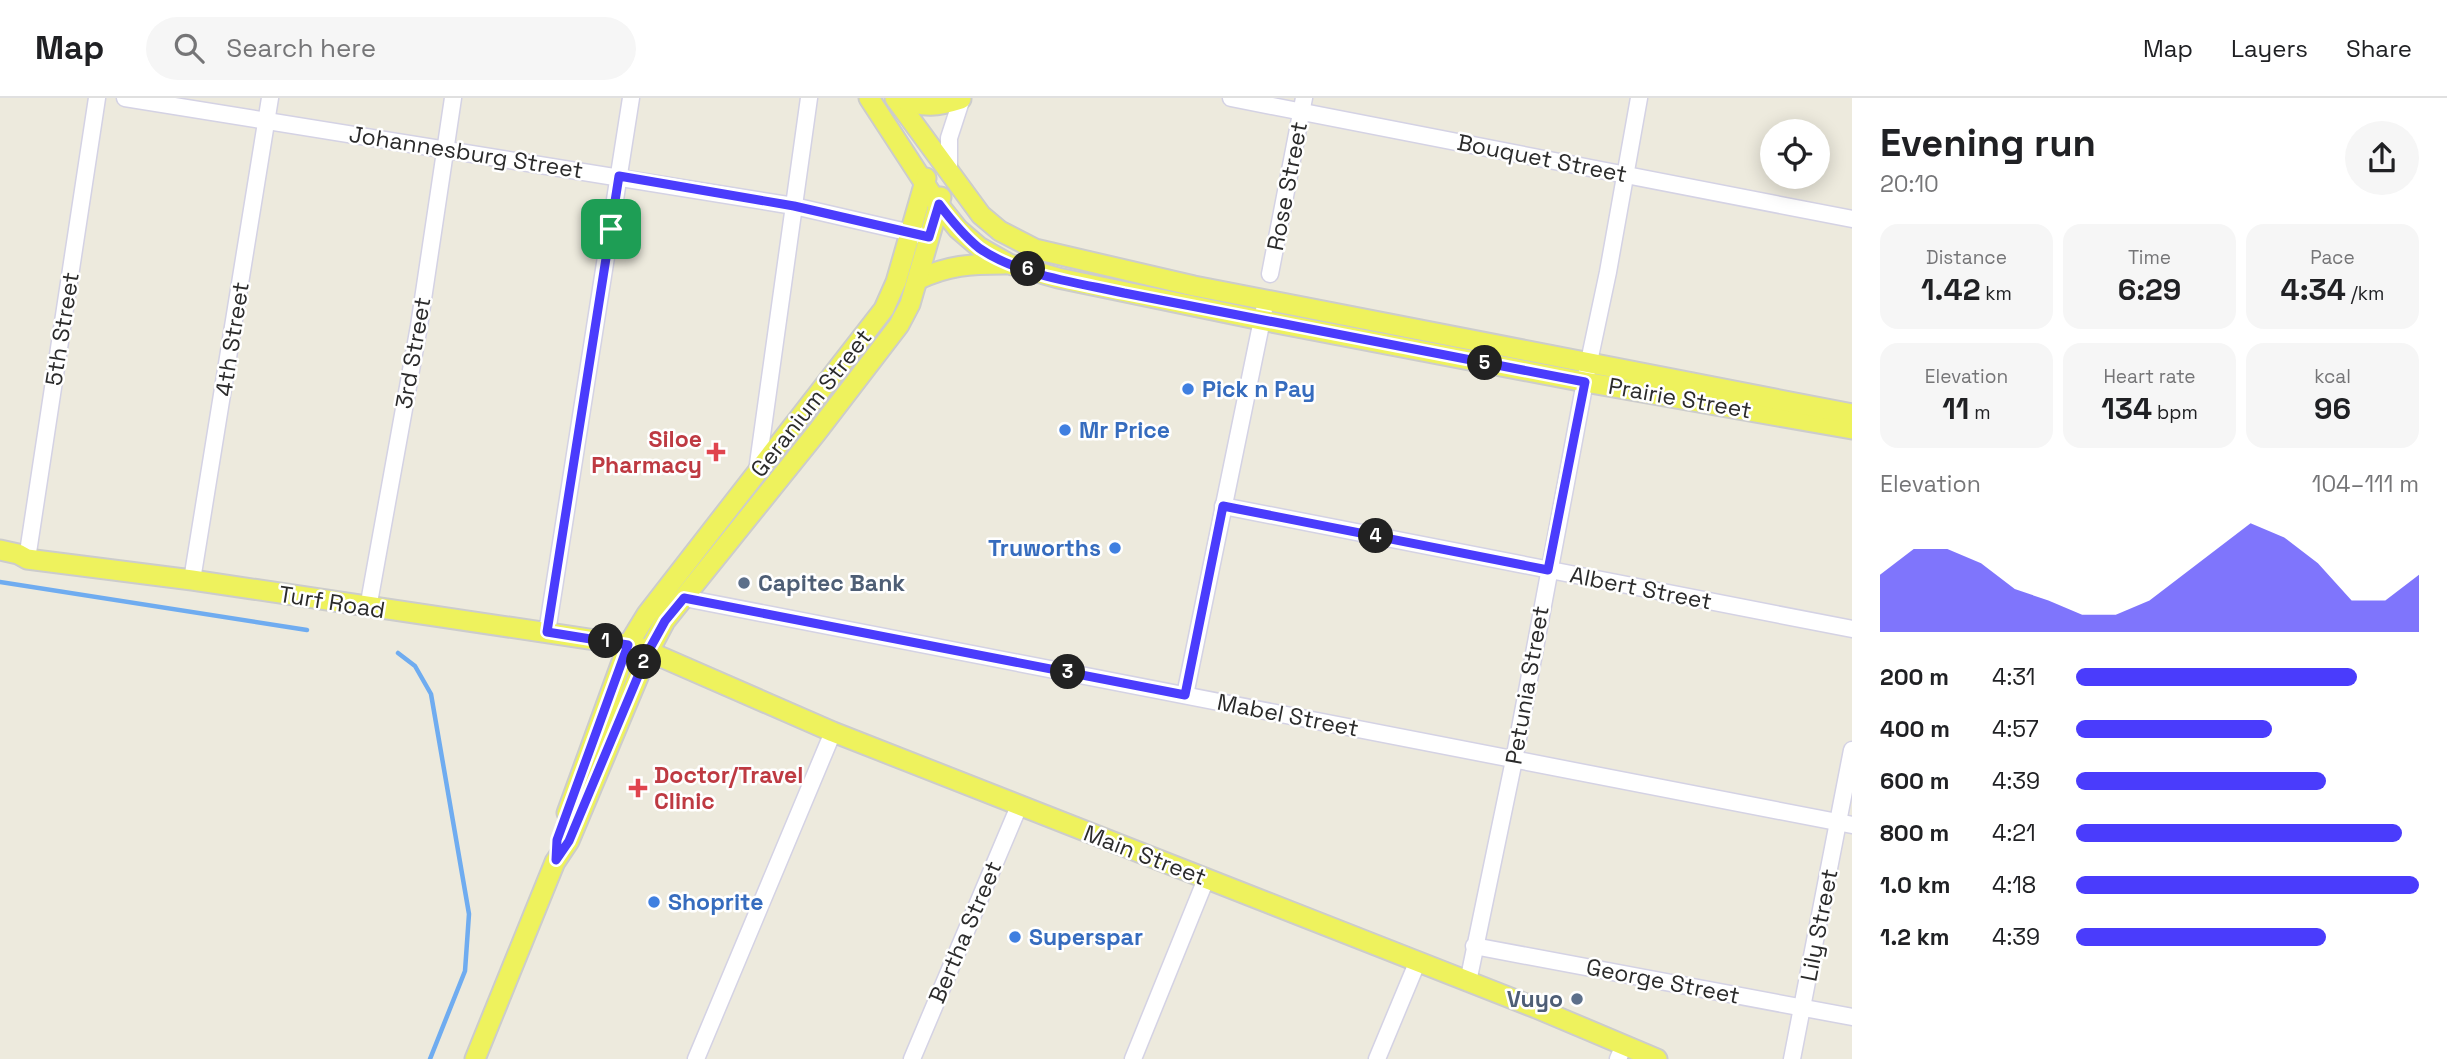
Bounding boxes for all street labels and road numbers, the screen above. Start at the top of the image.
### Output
street label: Johannesburg Street [347,119,585,185]
street label: Rose Street [1260,119,1314,253]
street label: Bouquet Street [1455,127,1629,189]
street label: 5th Street [38,270,86,388]
street label: 4th Street [208,280,256,398]
street label: 3rd Street [388,295,438,411]
street label: Geranium Street [744,323,878,483]
street label: Prairie Street [1606,371,1754,425]
street label: Albert Street [1567,560,1715,616]
street label: Turf Road [277,579,387,625]
street label: Petunia Street [1498,603,1556,767]
street label: Mabel Street [1215,687,1361,743]
street label: Main Street [1079,818,1211,892]
street label: Bertha Street [922,856,1008,1008]
street label: Lily Street [1793,866,1845,984]
street label: George Street [1584,951,1742,1011]

